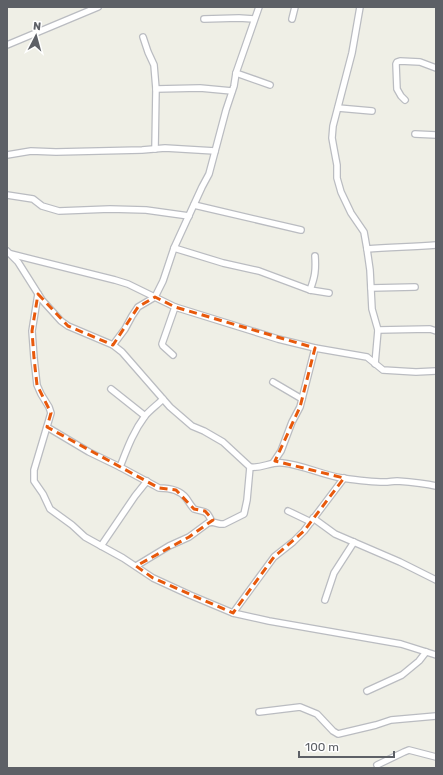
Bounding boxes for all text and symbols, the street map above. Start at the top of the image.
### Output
north arrow [16,16,56,56]
text: N [32,20,42,33]
scale bar [299,733,394,759]
text: 100 m [305,740,339,754]

